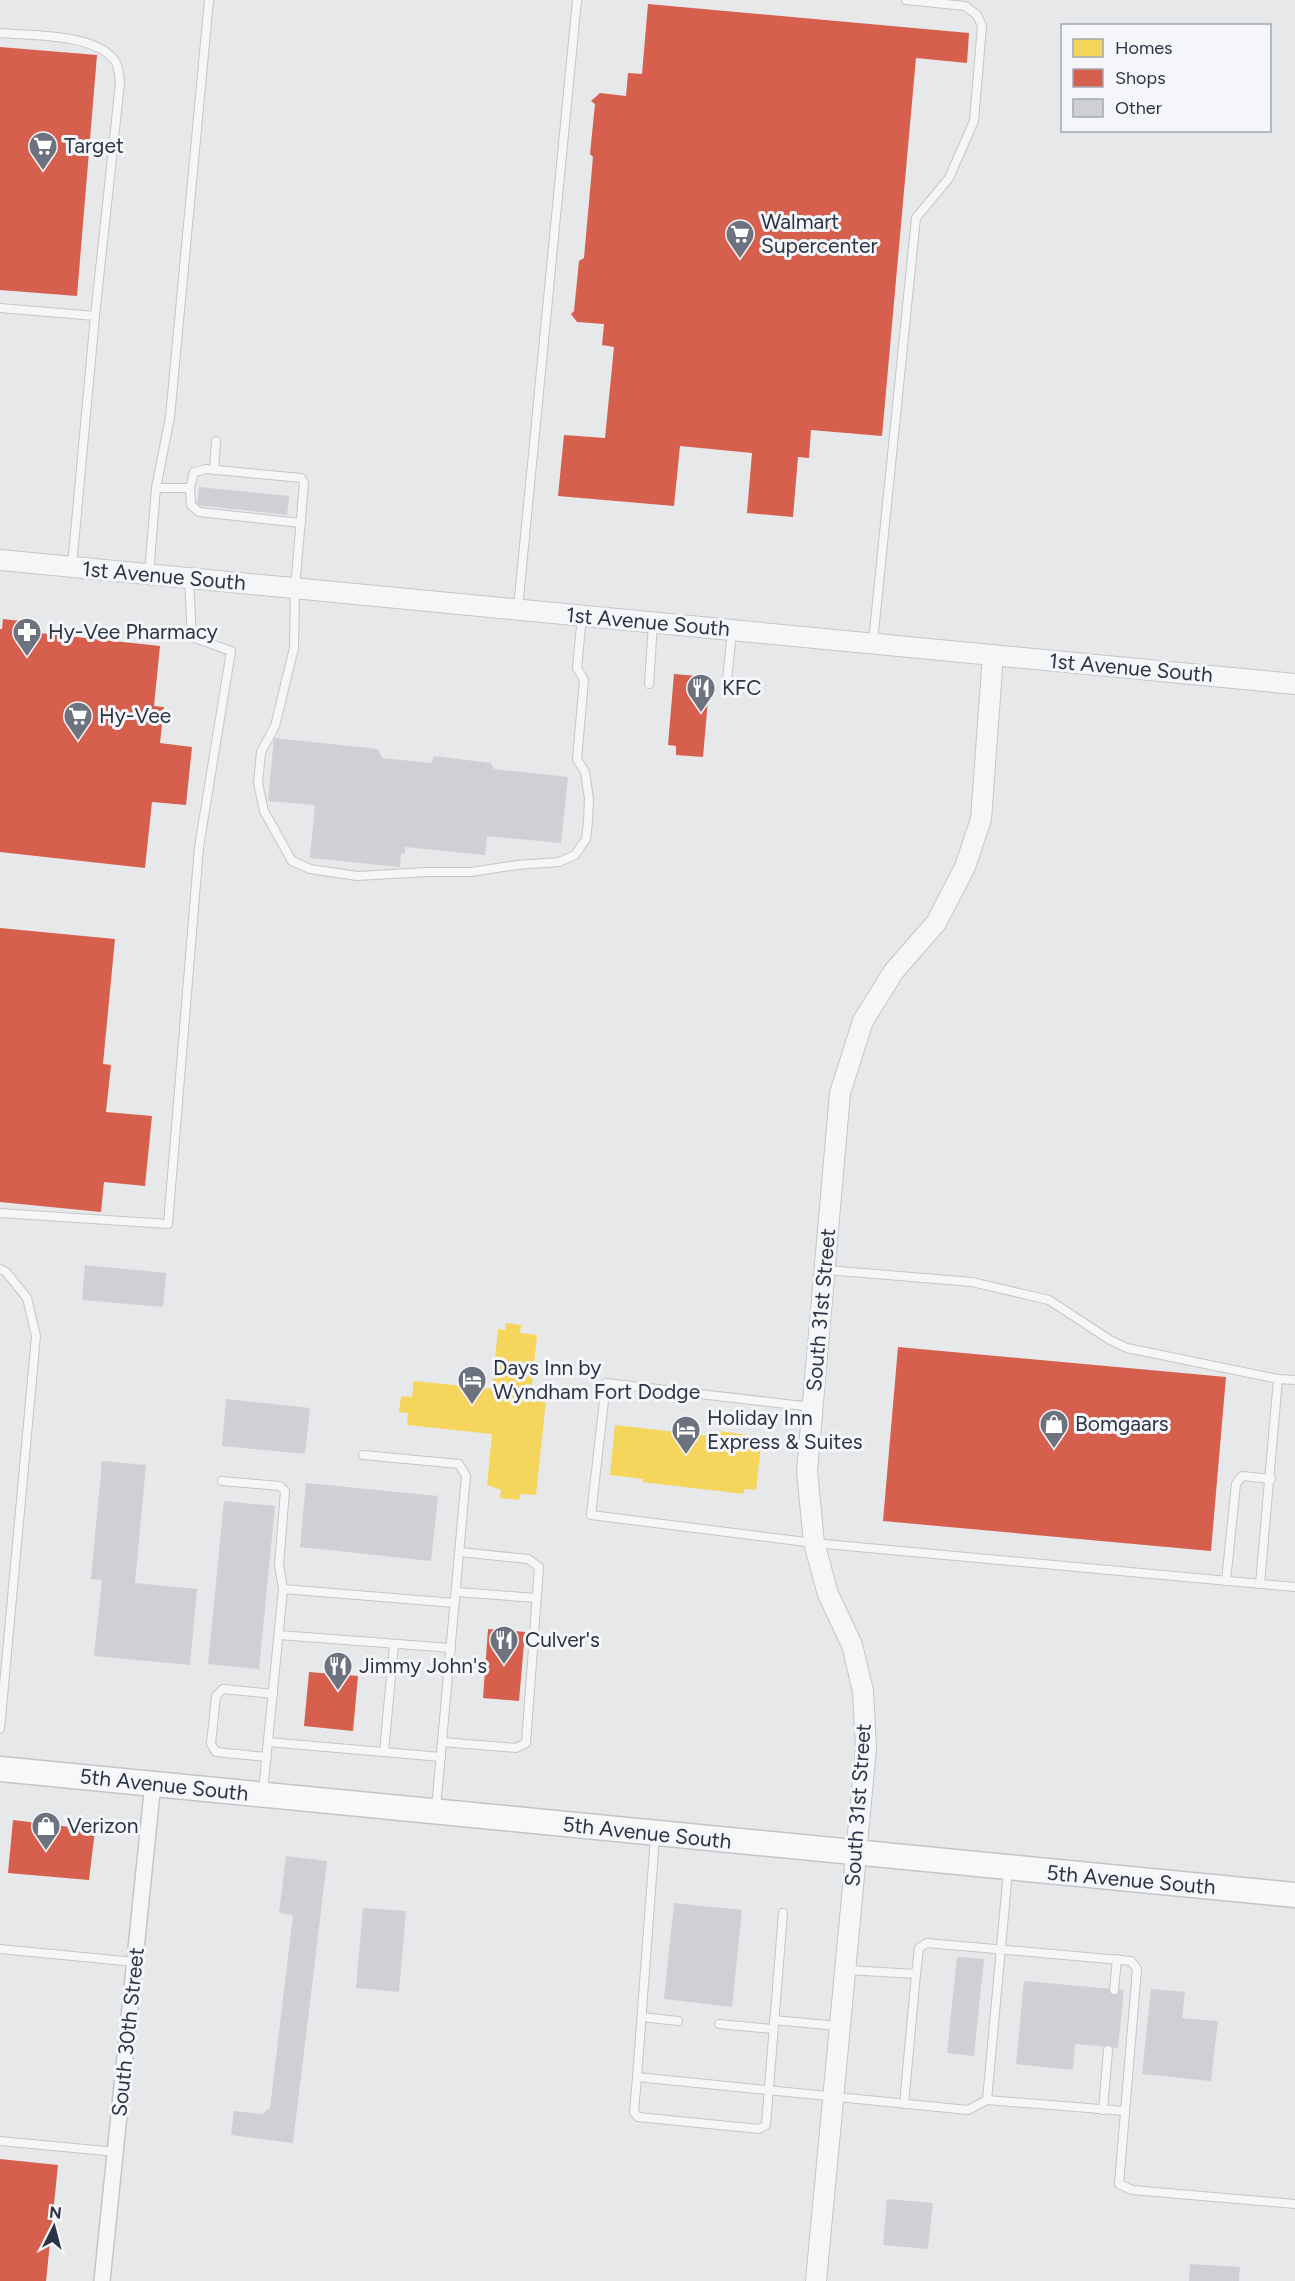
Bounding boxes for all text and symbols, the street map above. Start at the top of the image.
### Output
legend [1061,24,1271,132]
text: Homes [1115,37,1173,59]
text: Shops [1115,67,1166,89]
text: Other [1115,97,1162,119]
supermarket icon: Target [27,130,59,172]
place label: Target [64,133,124,158]
place label: Walmart Supercenter [761,209,878,258]
supermarket icon: Walmart Supercenter [724,218,756,260]
street label: 1st Avenue South [81,556,247,595]
street label: 1st Avenue South [565,602,731,641]
pharmacy icon: Hy-Vee Pharmacy [11,616,43,658]
place label: Hy-Vee Pharmacy [48,619,218,644]
street label: 1st Avenue South [1048,648,1214,687]
restaurant icon: KFC [685,672,717,714]
place label: KFC [722,675,761,700]
supermarket icon: Hy-Vee [62,700,94,742]
place label: Hy-Vee [99,703,171,728]
street label: South 31st Street [801,1227,840,1392]
place label: Days Inn by Wyndham Fort Dodge [493,1355,700,1404]
hotel icon: Days Inn by Wyndham Fort Dodge [456,1364,488,1406]
place label: Holiday Inn Express & Suites [707,1405,862,1454]
shop icon: Bomgaars [1038,1408,1070,1450]
place label: Bomgaars [1075,1411,1169,1436]
hotel icon: Holiday Inn Express & Suites [670,1414,702,1456]
restaurant icon: Culver's [488,1624,520,1666]
place label: Culver's [525,1627,600,1652]
restaurant icon: Jimmy John's [322,1650,354,1692]
place label: Jimmy John's [359,1653,487,1678]
street label: South 31st Street [839,1723,876,1887]
street label: 5th Avenue South [78,1763,250,1806]
shop icon: Verizon [30,1810,62,1852]
street label: 5th Avenue South [561,1811,733,1854]
place label: Verizon [67,1813,138,1838]
street label: 5th Avenue South [1045,1860,1217,1899]
street label: South 30th Street [106,1946,149,2118]
north arrow [24,2197,84,2257]
text: N [48,2202,63,2223]

